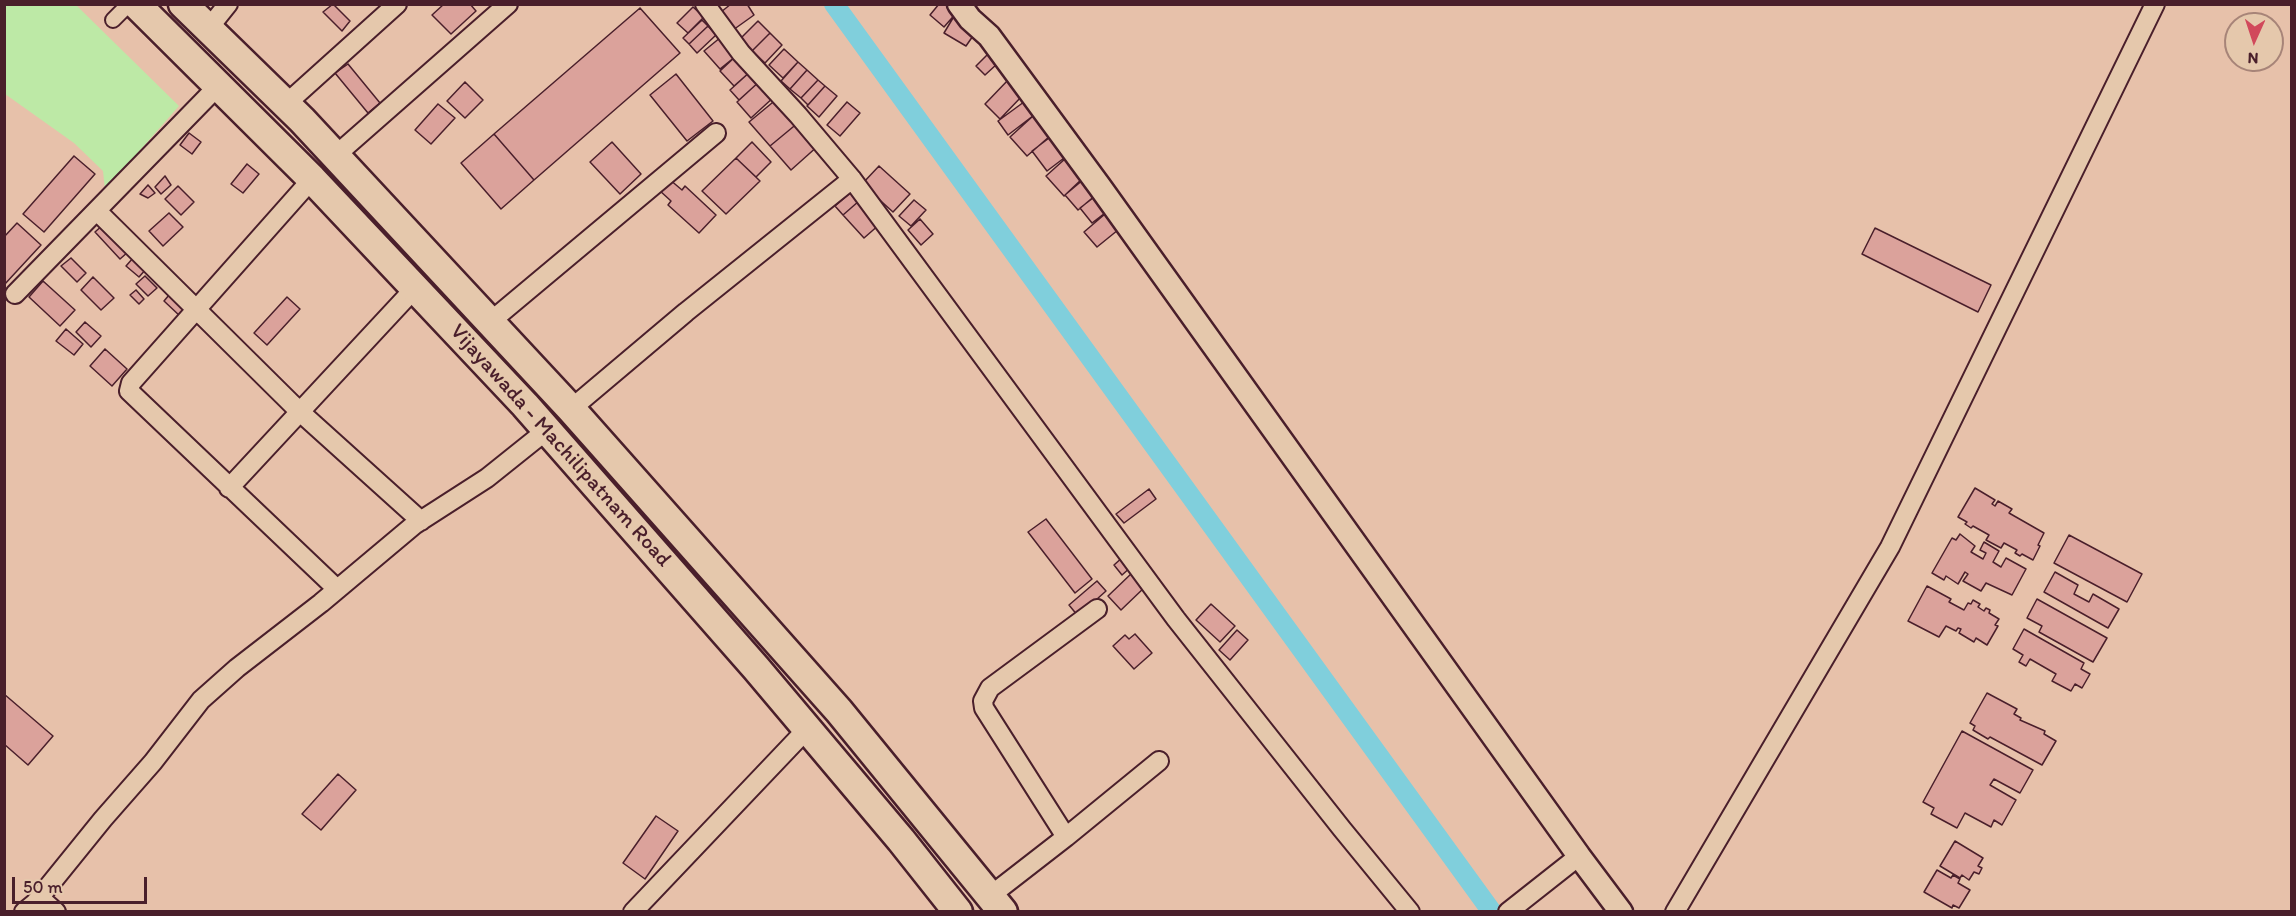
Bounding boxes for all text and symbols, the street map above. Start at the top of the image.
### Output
north arrow [2224,12,2284,72]
text: N [2247,49,2259,68]
street label: Vijayawada - Machilipatnam Road [444,319,676,573]
scale bar [15,865,150,903]
text: 50 m [23,876,63,898]

